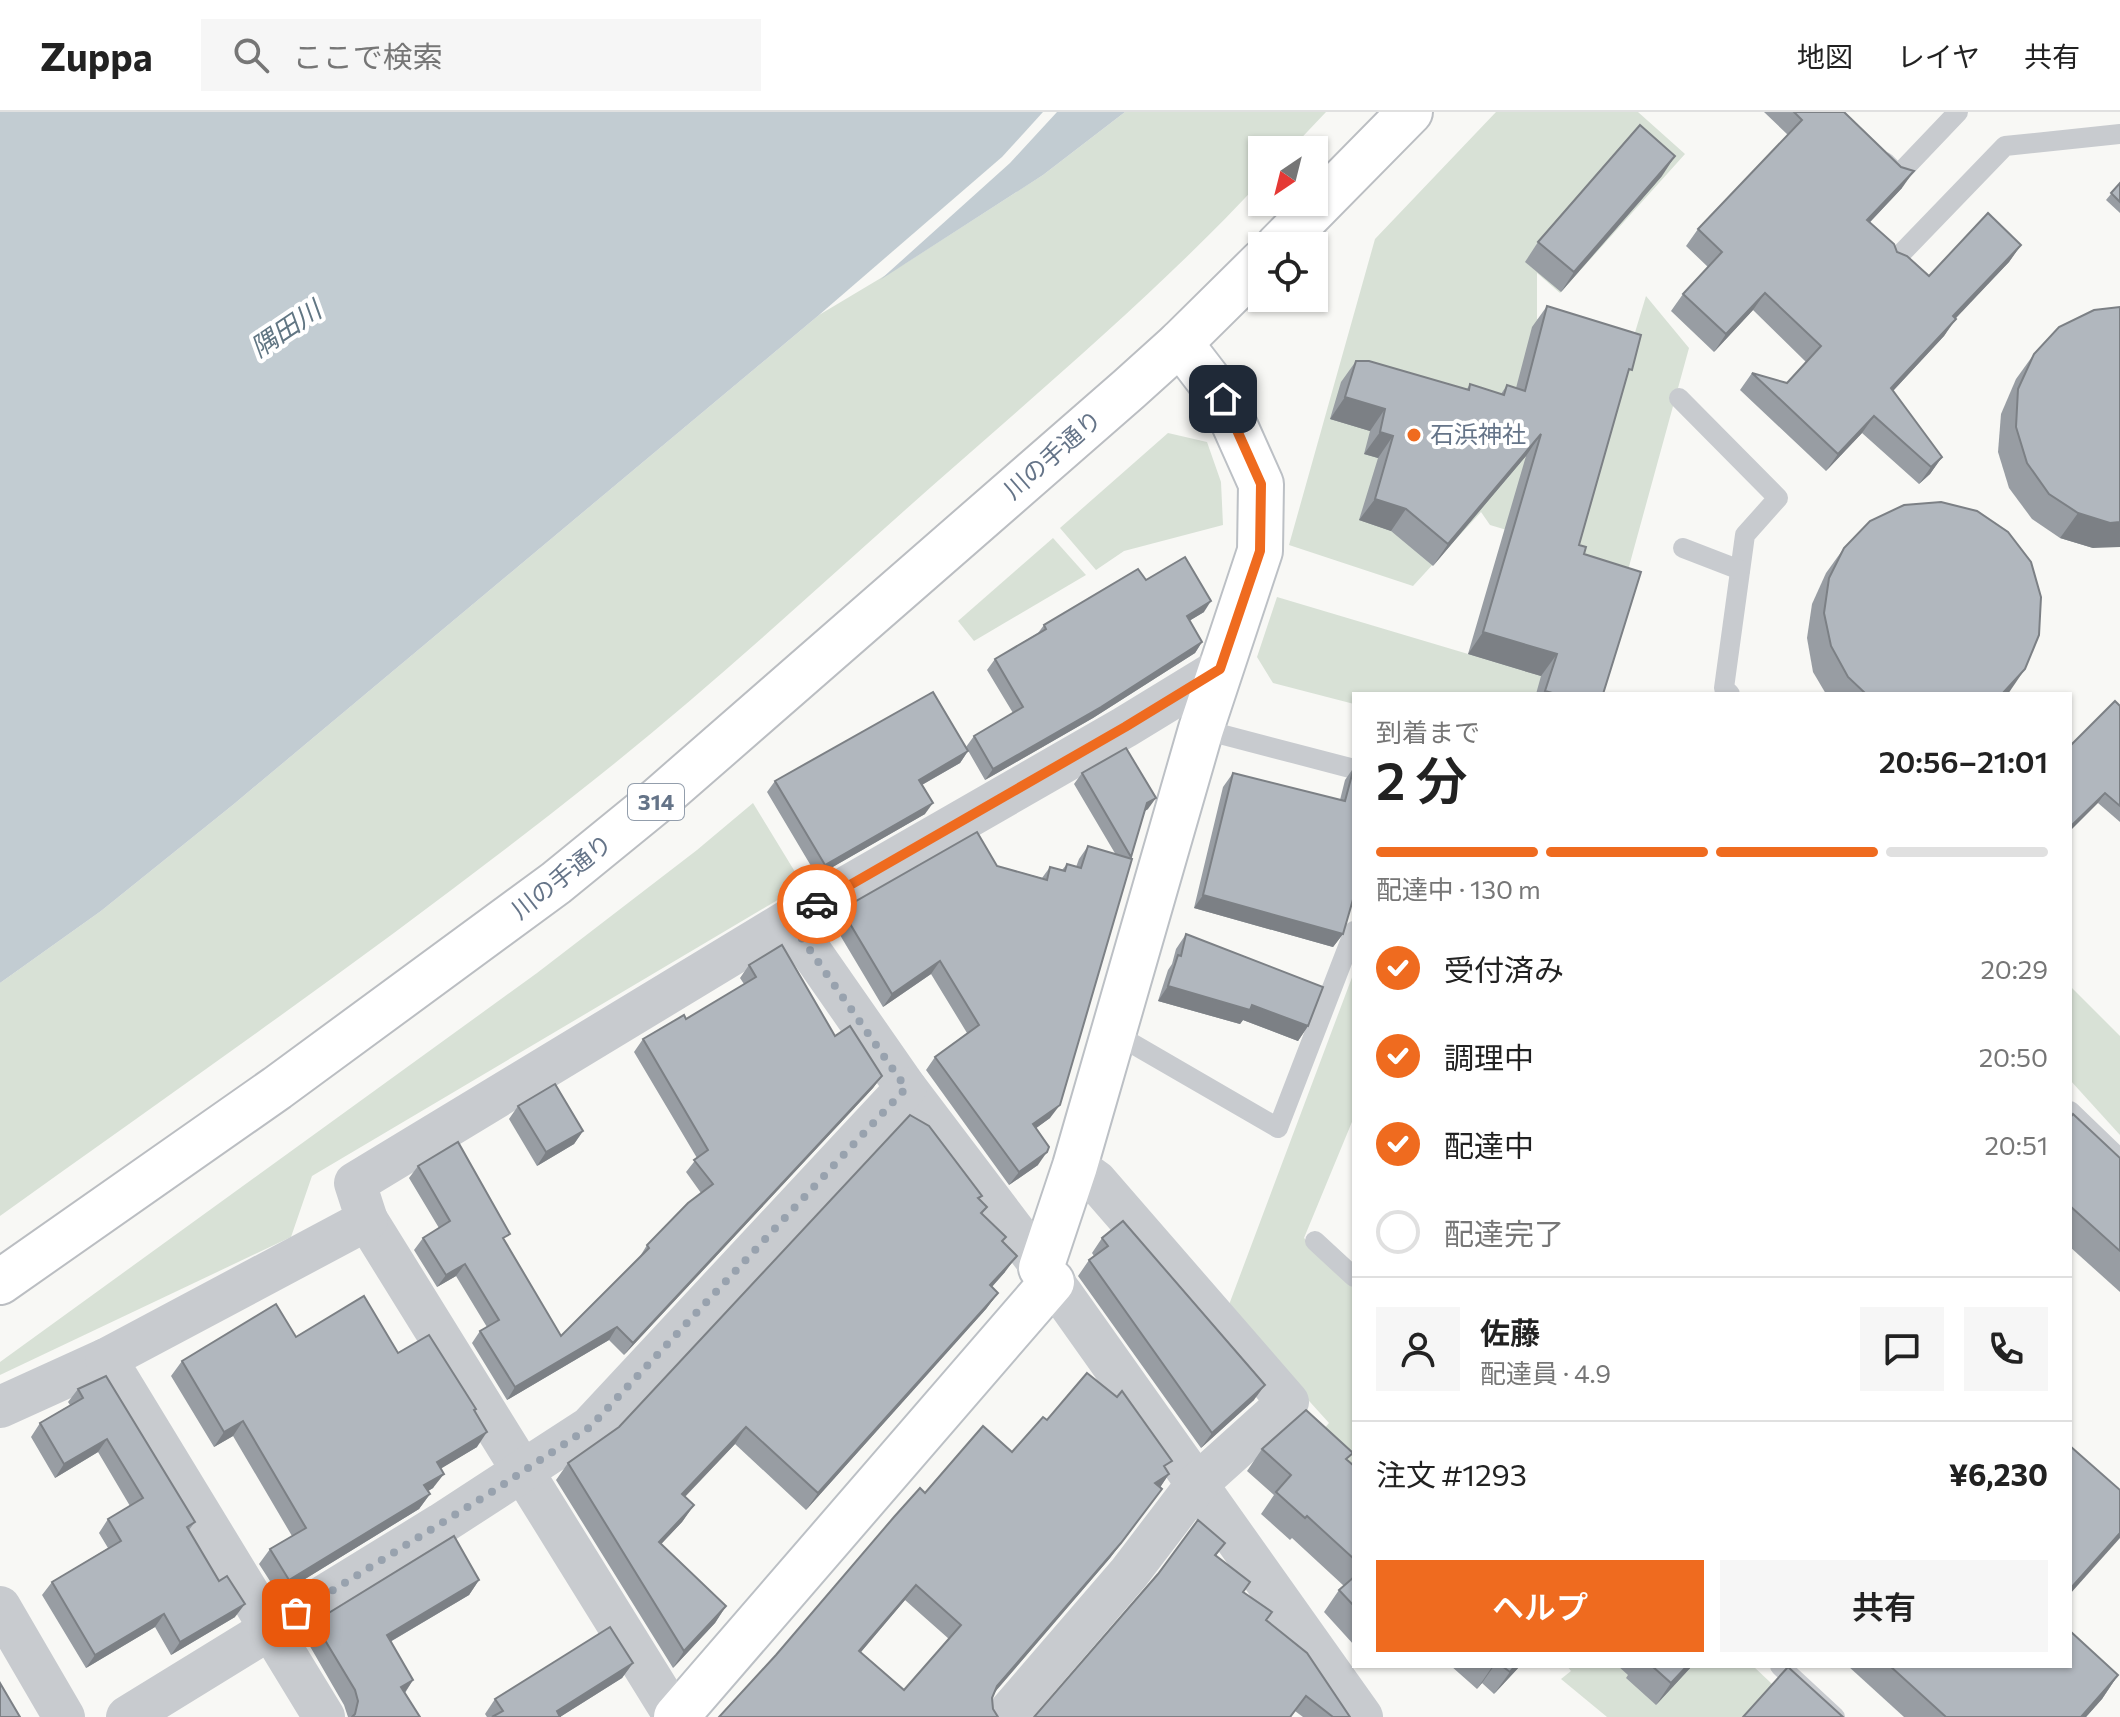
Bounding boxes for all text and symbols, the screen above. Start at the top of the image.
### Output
search box [201,19,761,91]
text: Zuppa [40,32,153,79]
icon: search [229,33,273,77]
text: ここで検索 [293,37,443,74]
text: 地図 [1797,39,1853,73]
text: レイヤ [1897,39,1980,73]
text: 共有 [2024,39,2080,73]
north arrow [1248,136,1328,216]
map controls [1248,136,1328,312]
button: locate [1248,232,1328,312]
water label: 隅田川 [244,291,329,362]
pin [1189,365,1257,433]
icon: home [1201,377,1245,421]
street label: 川の手通り [997,404,1107,504]
place label: 石浜神社 [1430,419,1526,448]
marker: 石浜神社 [1405,426,1423,444]
text: 到着まで [1376,716,1480,747]
text: 20:56–21:01 [1879,742,2048,779]
text: 2 分 [1376,747,1467,811]
road number: 314 [628,784,684,820]
street label: 川の手通り [505,827,617,924]
courier [777,864,857,944]
text: 配達中 · 130 m [1376,873,1541,904]
icon: car [795,882,839,926]
icon: check [1376,946,1420,990]
text: 受付済み [1444,950,1564,987]
text: 20:29 [1980,953,2048,984]
icon: check [1376,1034,1420,1078]
text: 調理中 [1444,1038,1534,1075]
text: 20:50 [1979,1041,2048,1072]
icon: check [1376,1122,1420,1166]
text: 配達中 [1444,1126,1534,1163]
text: 20:51 [1985,1129,2048,1160]
text: 配達完了 [1444,1214,1564,1251]
button: person [1376,1307,1460,1391]
button: chat [1860,1307,1944,1391]
button: phone [1964,1307,2048,1391]
text: 佐藤 [1480,1313,1540,1350]
text: 配達員 · 4.9 [1480,1357,1611,1388]
text: 注文 #1293 [1376,1455,1527,1492]
text: ¥6,230 [1949,1455,2048,1492]
button: ヘルプ [1376,1560,1704,1652]
button: 共有 [1720,1560,2048,1652]
pin [262,1579,330,1647]
icon: bag [274,1591,318,1635]

